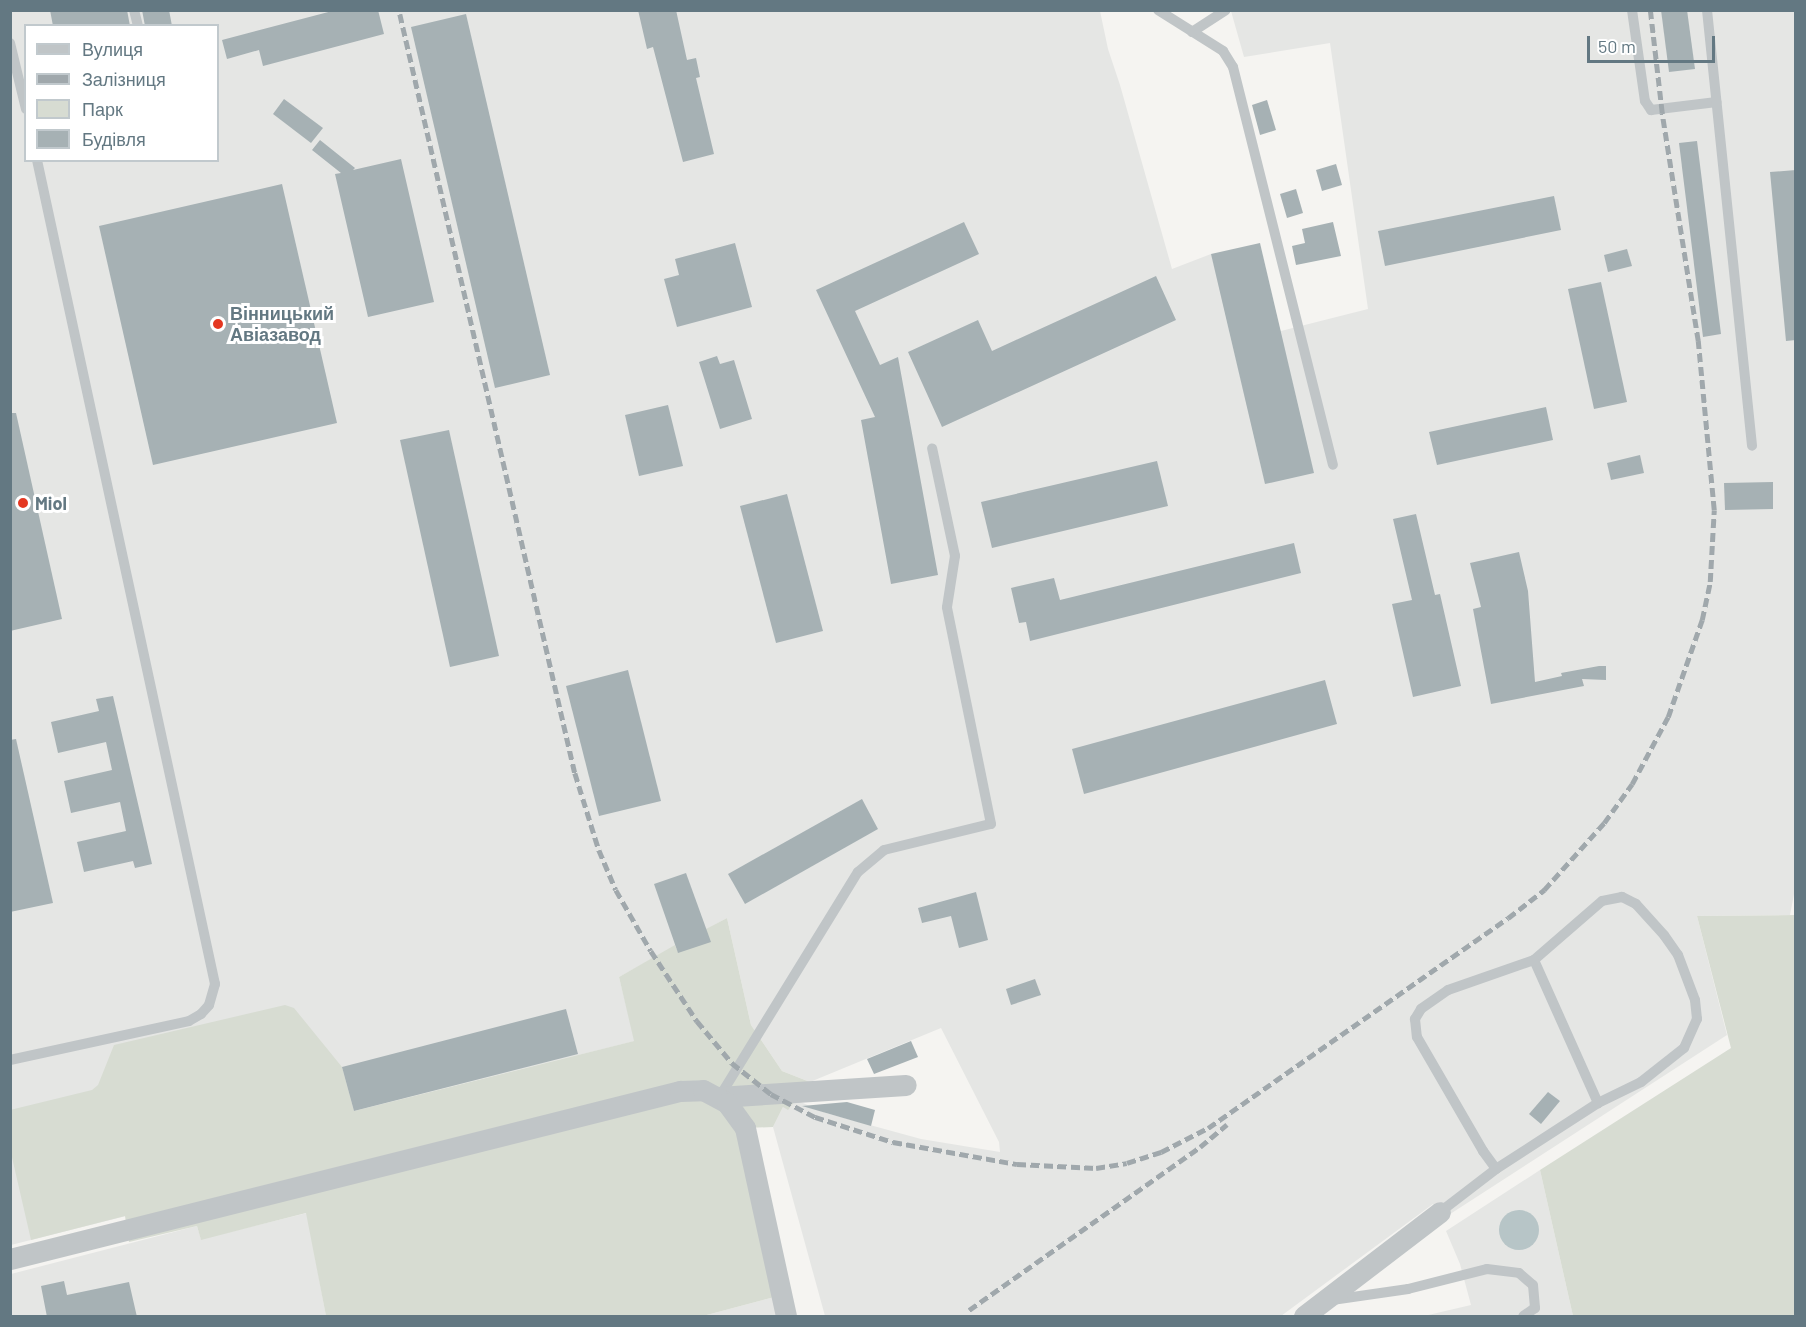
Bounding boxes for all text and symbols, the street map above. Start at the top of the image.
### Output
legend [24,24,219,162]
scale bar [1590,24,1718,62]
text: 50 m [1598,35,1636,57]
text: Вулиця [82,38,143,60]
text: Залізниця [82,68,166,90]
text: Парк [82,98,123,120]
text: Будівля [82,128,146,150]
place label: Вінницький Авіазавод [230,303,334,346]
marker: Вінницький Авіазавод [211,317,225,331]
place label: Miol [35,492,67,514]
marker: Miol [16,496,30,510]

